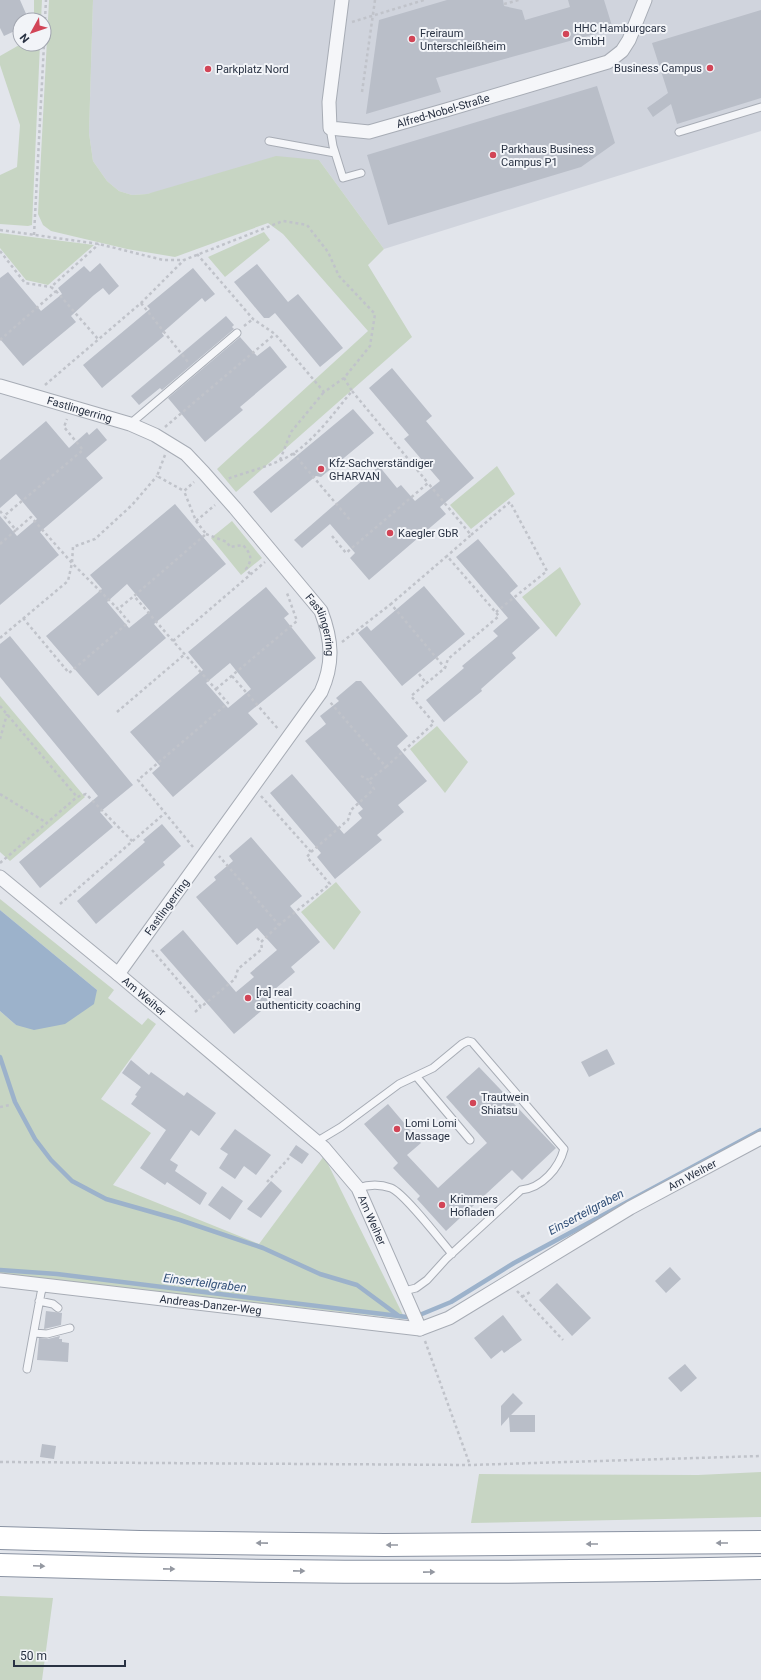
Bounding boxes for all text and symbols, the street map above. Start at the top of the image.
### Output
north arrow [12,12,52,52]
place label: HHC Hamburgcars GmbH [574,22,667,48]
place label: Freiraum Unterschleißheim [420,27,506,53]
marker: HHC Hamburgcars GmbH [561,29,571,39]
text: N [17,31,32,45]
marker: Freiraum Unterschleißheim [407,34,417,44]
place label: Business Campus [614,62,702,75]
place label: Parkplatz Nord [216,63,289,76]
marker: Business Campus [705,63,715,73]
marker: Parkplatz Nord [203,64,213,74]
street label: Alfred-Nobel-Straße [395,91,491,130]
place label: Parkhaus Business Campus P1 [501,143,595,169]
marker: Parkhaus Business Campus P1 [488,150,498,160]
street label: Fastlingerring [46,394,114,425]
place label: Kfz-Sachverständiger GHARVAN [329,457,434,483]
marker: Kfz-Sachverständiger GHARVAN [316,464,326,474]
place label: Kaegler GbR [398,527,459,540]
marker: Kaegler GbR [385,528,395,538]
street label: Fastlingerring [303,591,337,656]
street label: Fastlingerring [142,876,192,938]
street label: Am Weiher [120,974,169,1018]
place label: [ra] real authenticity coaching [256,986,361,1012]
marker: [ra] real authenticity coaching [243,993,253,1003]
place label: Trautwein Shiatsu [481,1091,529,1117]
marker: Trautwein Shiatsu [468,1098,478,1108]
place label: Lomi Lomi Massage [405,1117,457,1143]
marker: Lomi Lomi Massage [392,1124,402,1134]
street label: Am Weiher [665,1156,719,1193]
water label: Einserteilgraben [546,1186,626,1238]
street label: Am Weiher [355,1193,389,1247]
place label: Krimmers Hofladen [450,1193,498,1219]
marker: Krimmers Hofladen [437,1200,447,1210]
water label: Einserteilgraben [163,1271,247,1295]
street label: Andreas-Danzer-Weg [159,1292,262,1317]
one-way arrow [256,1540,268,1547]
one-way arrow [715,1540,728,1546]
one-way arrow [585,1541,598,1547]
one-way arrow [385,1542,398,1548]
one-way arrow [33,1563,46,1569]
one-way arrow [163,1566,176,1572]
one-way arrow [293,1568,306,1574]
one-way arrow [423,1569,436,1575]
scale bar [14,1642,125,1668]
text: 50 m [20,1649,47,1663]

